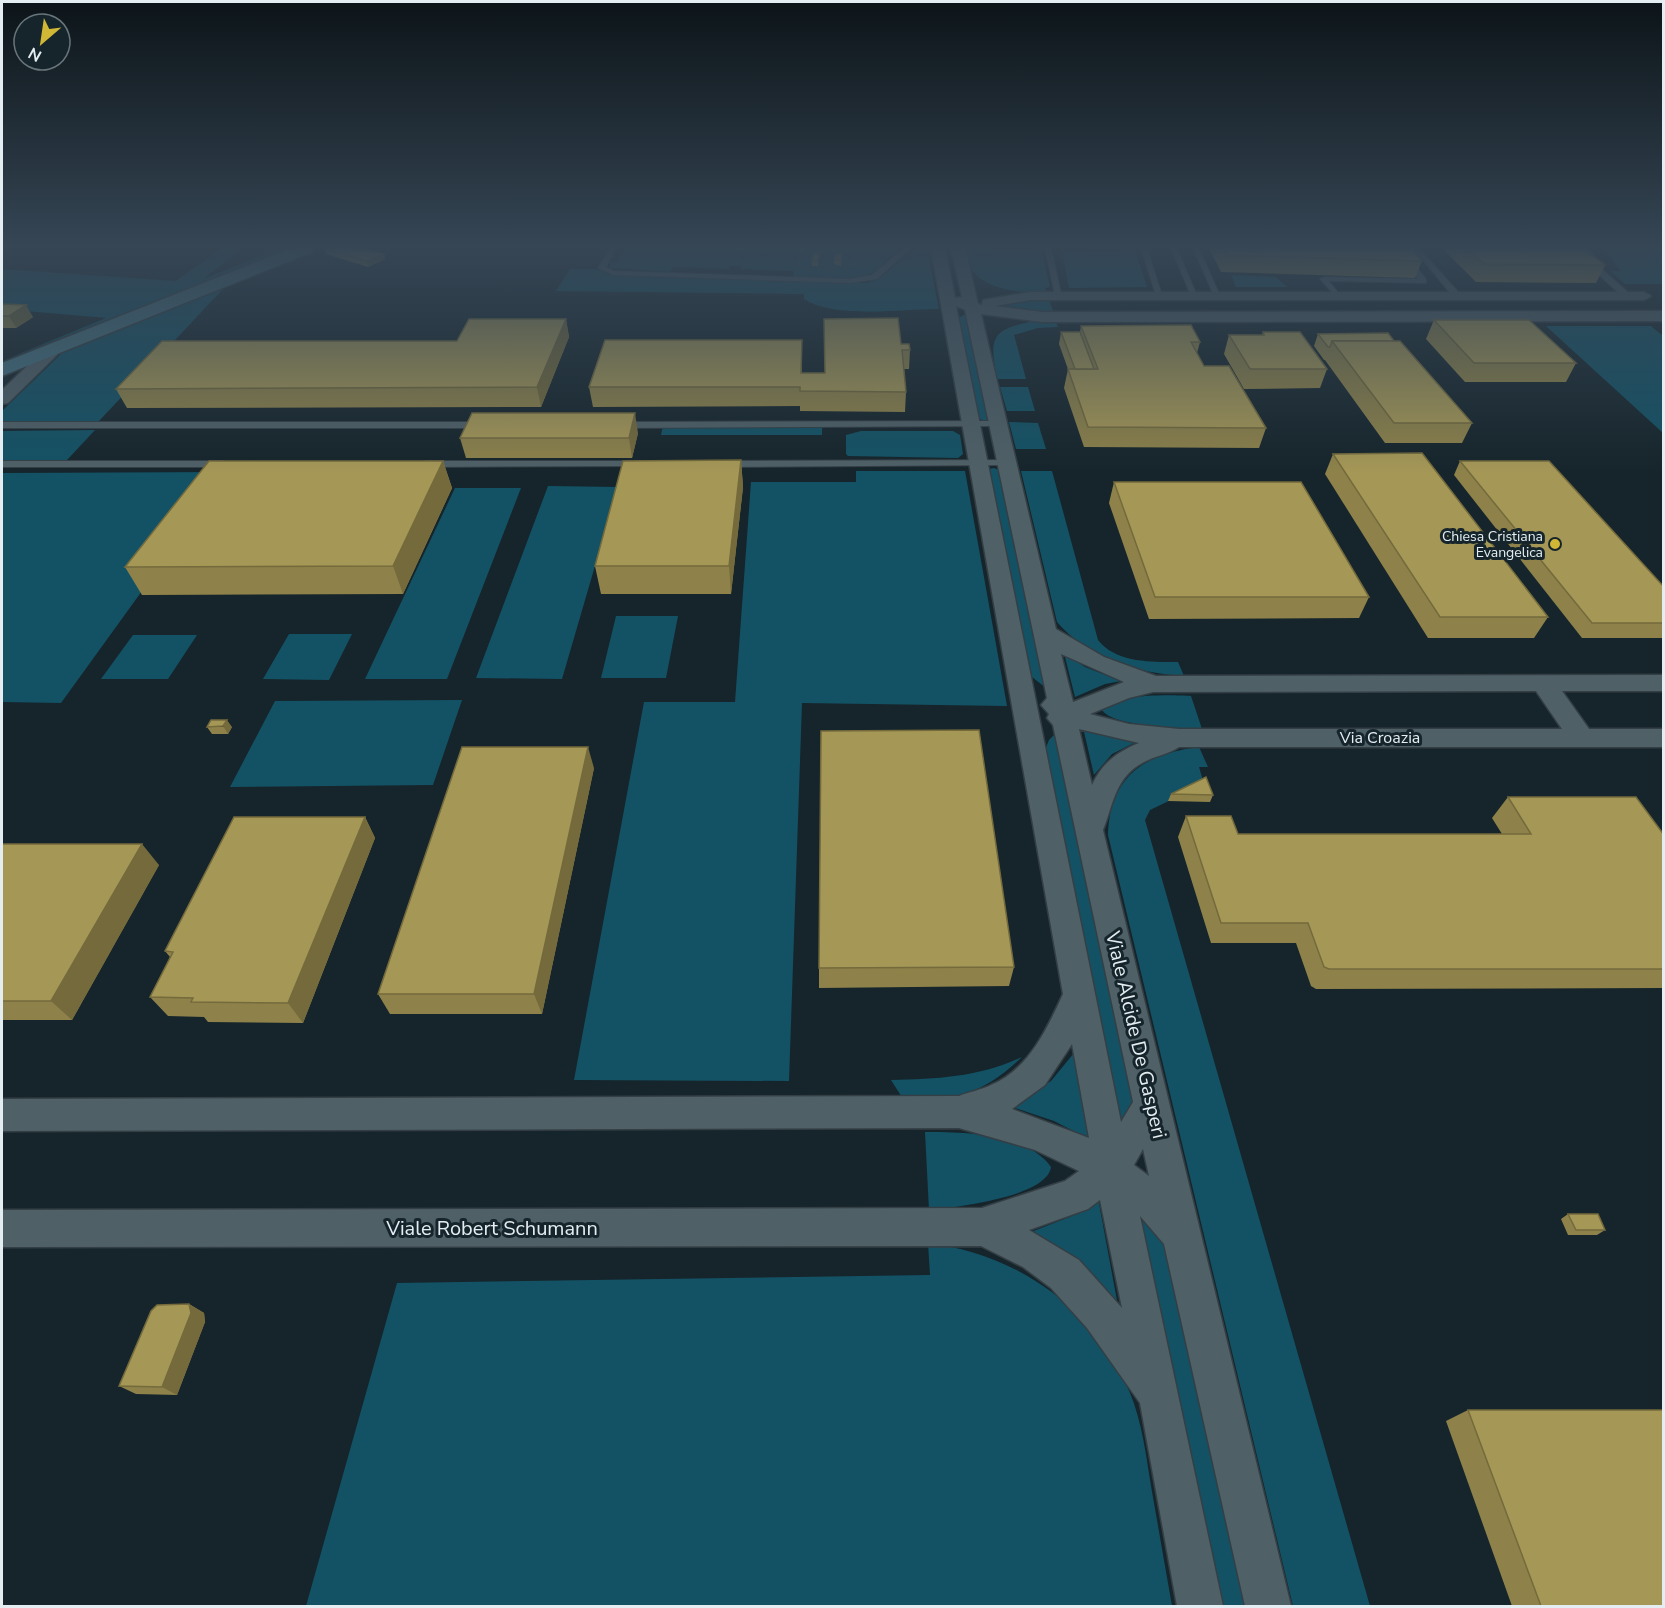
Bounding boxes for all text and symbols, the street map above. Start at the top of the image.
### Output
north arrow [12,12,72,72]
text: N [25,42,46,67]
place label: Chiesa Cristiana Evangelica [1442,527,1543,562]
marker: Chiesa Cristiana Evangelica [1548,537,1562,551]
street label: Via Croazia [1339,727,1420,749]
street label: Viale Alcide De Gasperi [1099,928,1173,1141]
street label: Viale Robert Schumann [385,1215,598,1242]

